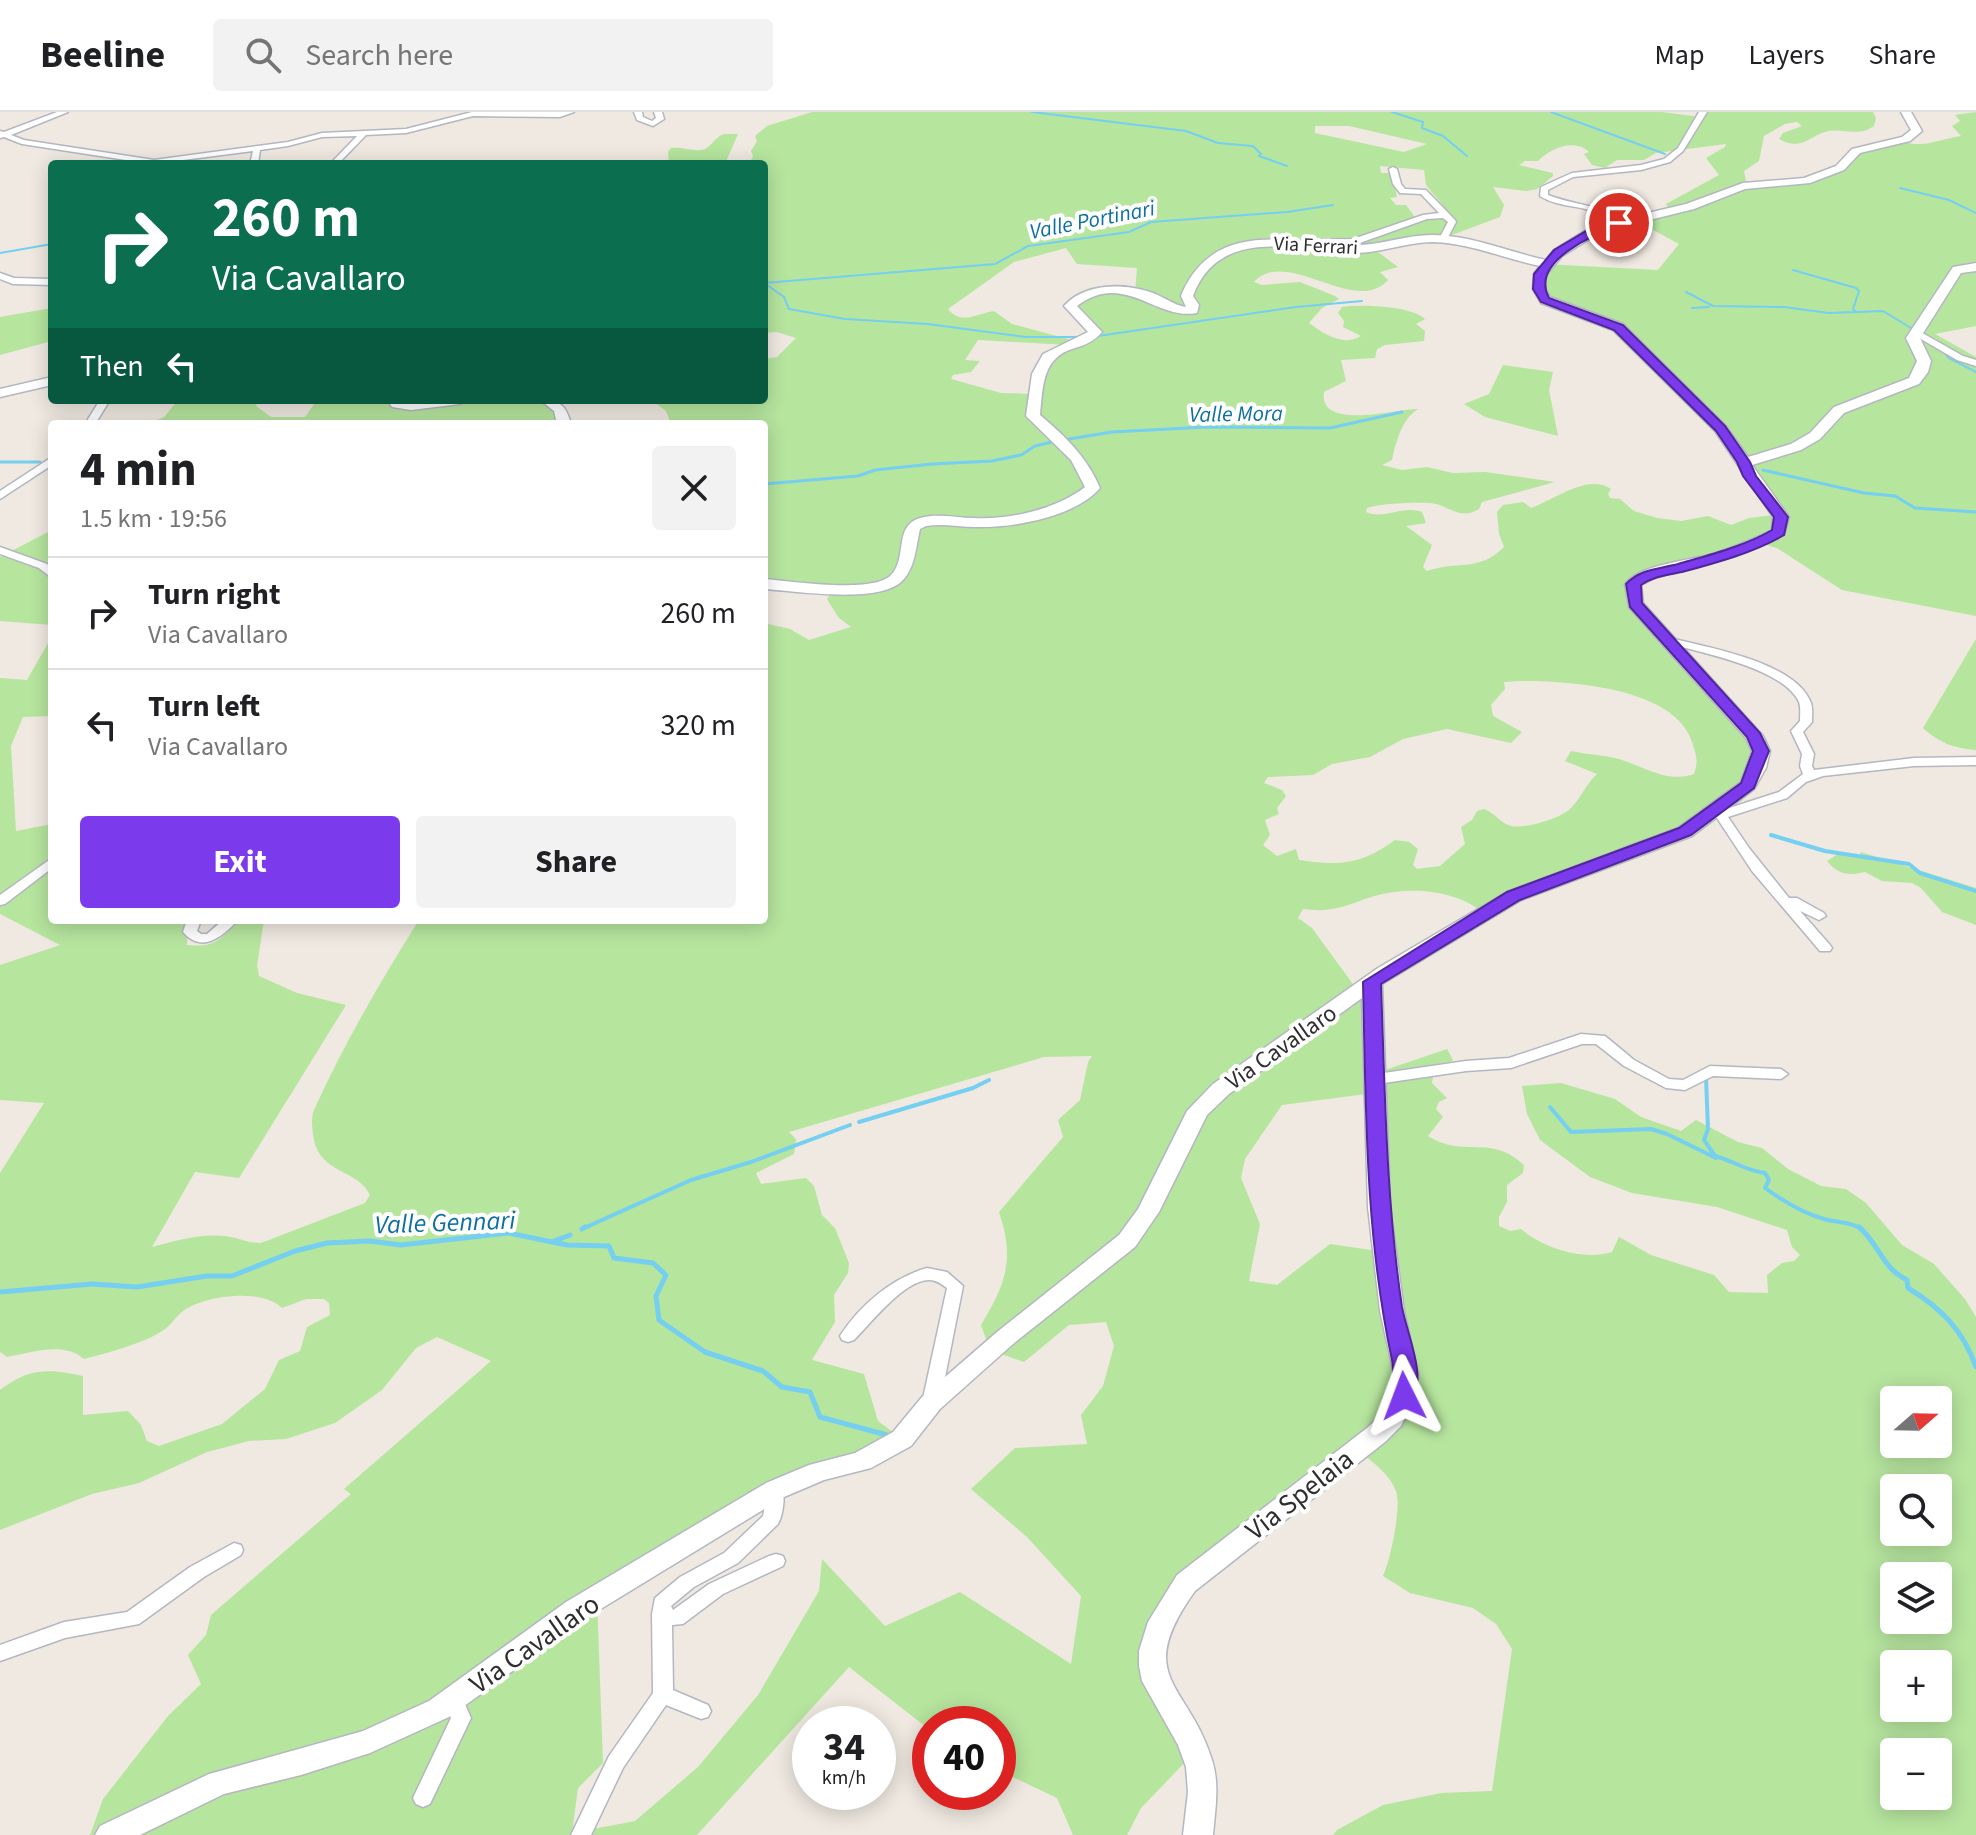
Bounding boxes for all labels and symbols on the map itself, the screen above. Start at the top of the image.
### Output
pin [1585,189,1653,257]
water label: Valle Portinari [1027,192,1158,248]
street label: Via Ferrari [1273,230,1359,262]
water label: Valle Mora [1189,397,1283,431]
street label: Via Cavallaro [1218,996,1344,1099]
water label: Valle Gennari [374,1202,517,1243]
position arrow [1362,1354,1446,1438]
north arrow [1880,1386,1952,1458]
street label: Via Spelaia [1237,1440,1362,1550]
street label: Via Cavallaro [461,1584,608,1703]
speed limit sign: 40 [912,1706,1016,1810]

